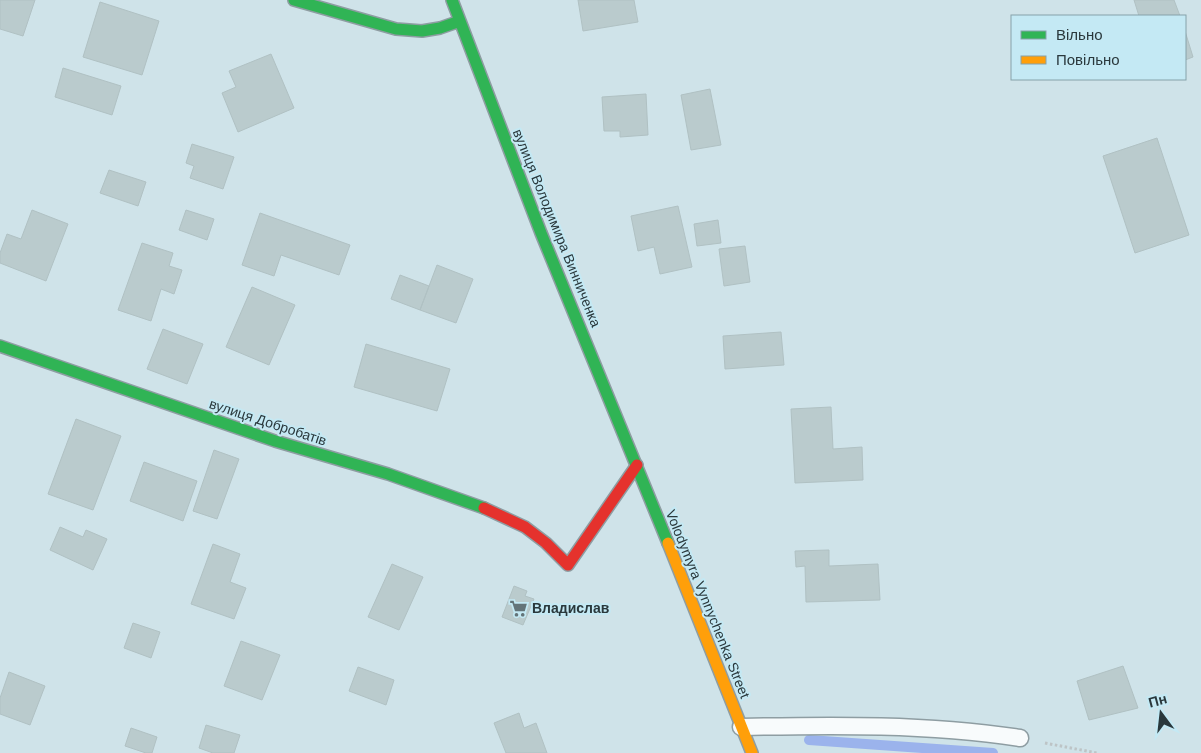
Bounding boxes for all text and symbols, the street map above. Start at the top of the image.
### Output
legend [1011,15,1186,80]
text: Вільно [1056,26,1103,43]
text: Повільно [1056,51,1120,68]
street label: вулиця Володимира Винниченка [510,127,604,330]
street label: вулиця Добробатів [207,395,329,449]
street label: Volodymyra Vynnychenka Street [663,507,753,701]
supermarket icon: Владислав [508,598,528,618]
place label: Владислав [532,600,610,616]
north arrow [1136,688,1186,738]
text: Пн [1147,690,1169,711]

